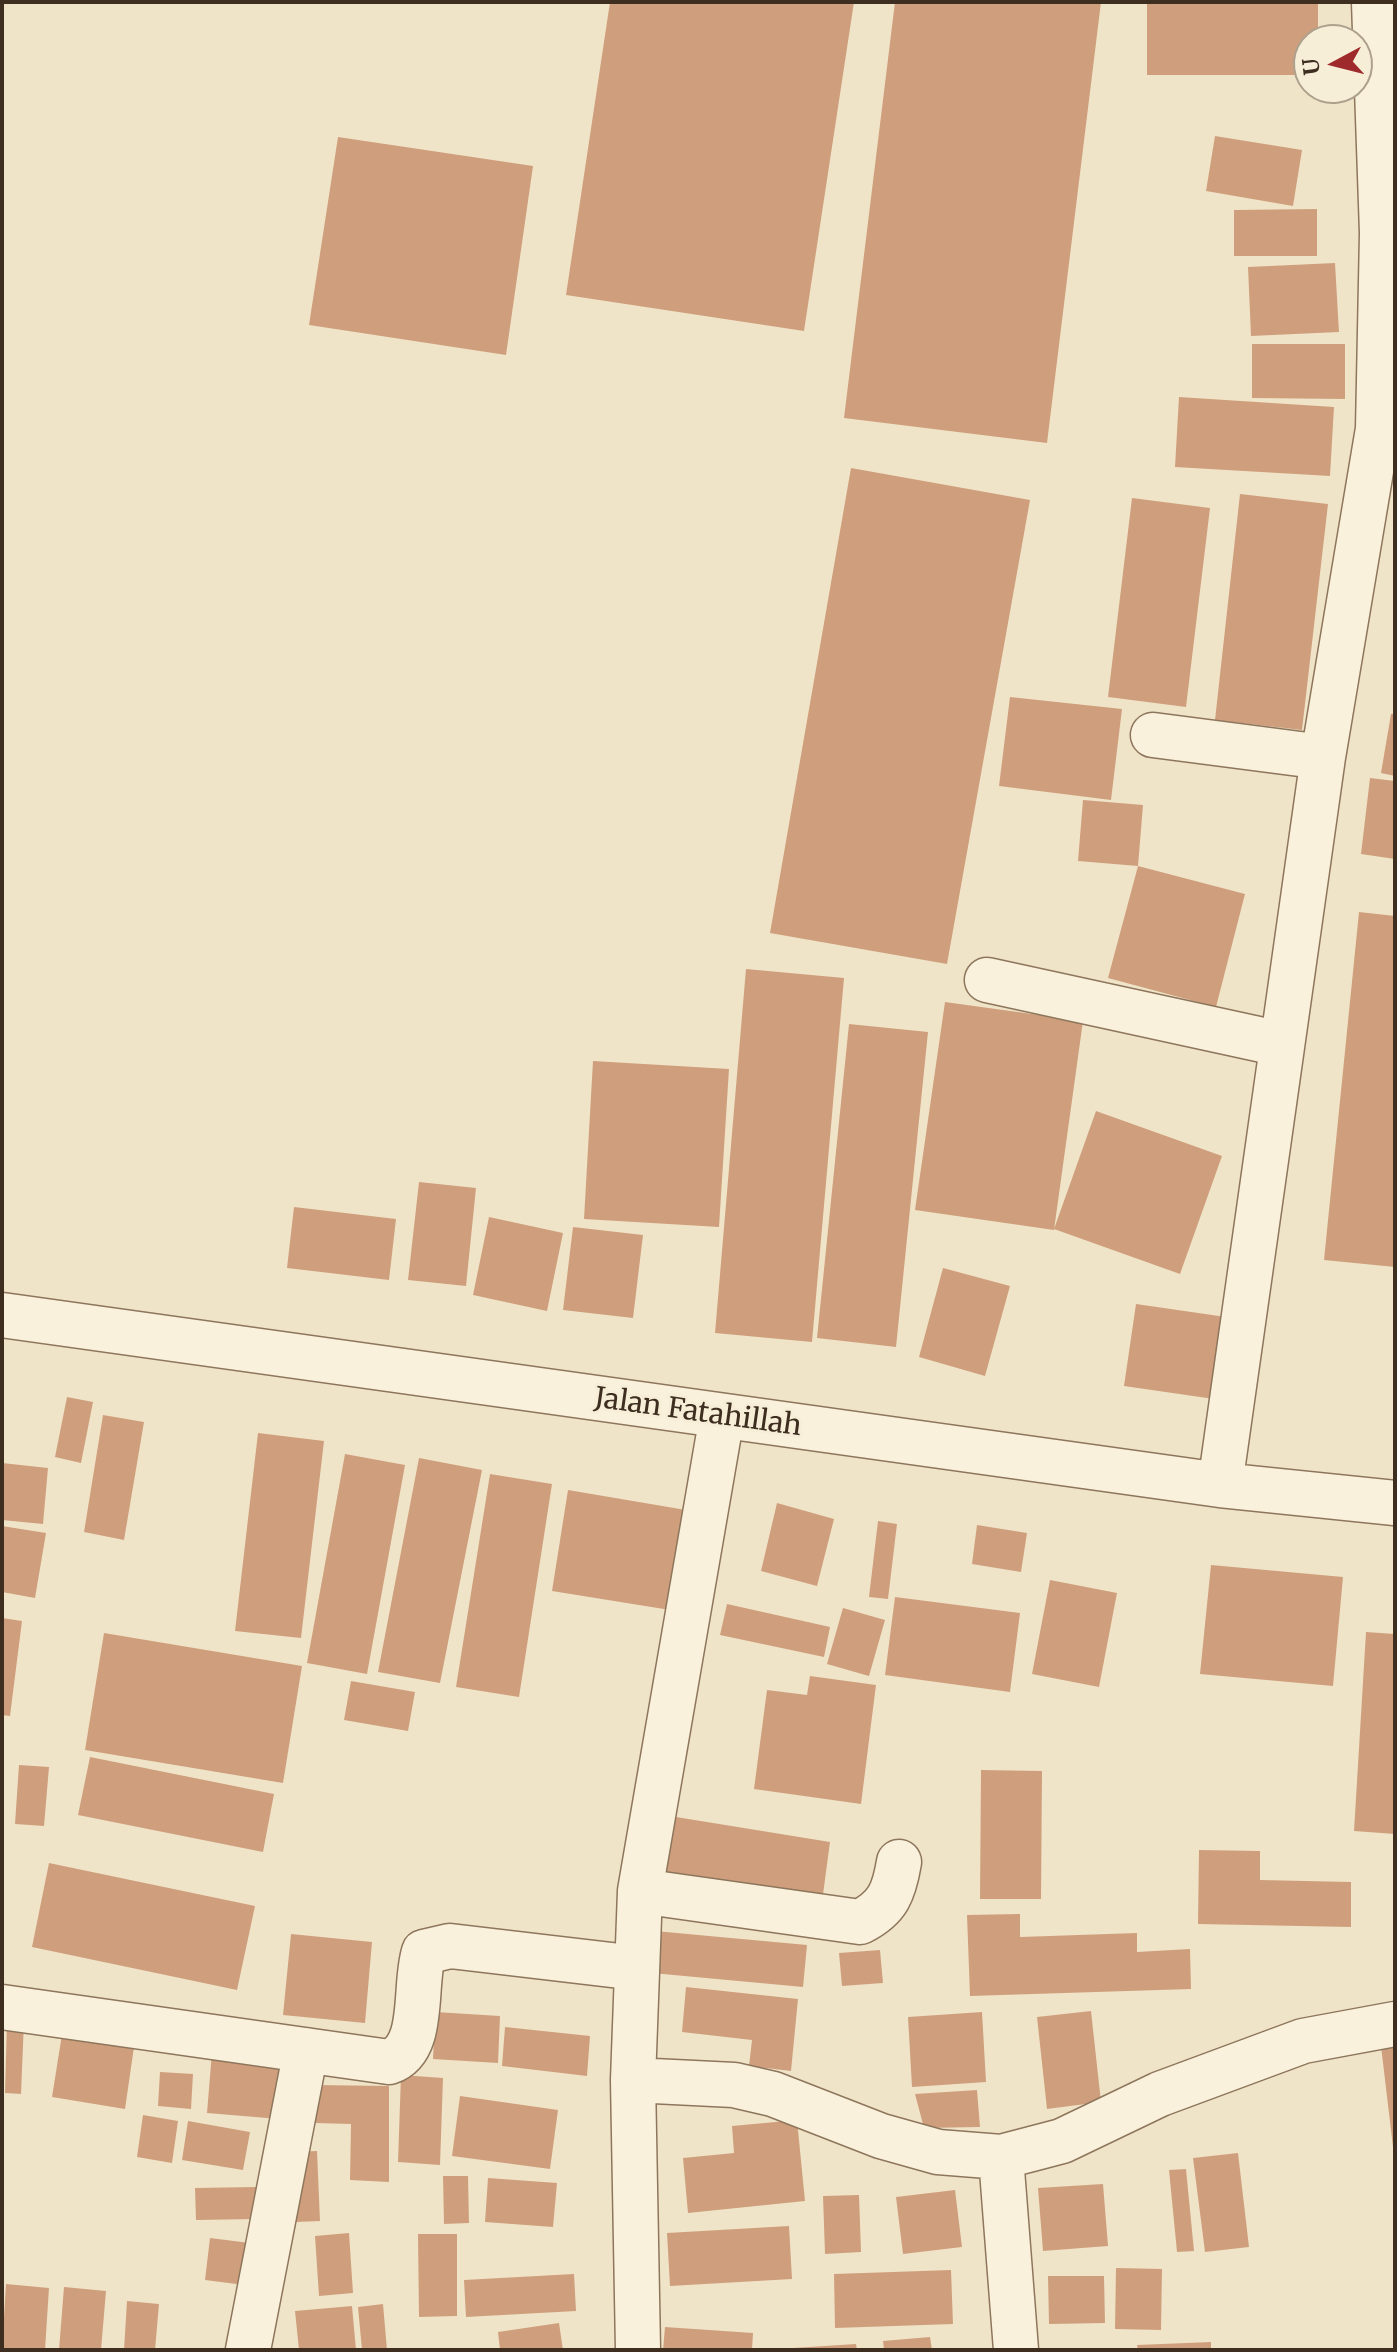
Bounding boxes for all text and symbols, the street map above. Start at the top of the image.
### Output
north arrow [1293,24,1373,104]
text: U [1296,57,1326,77]
street label: Jalan Fatahillah [592,1382,804,1444]

